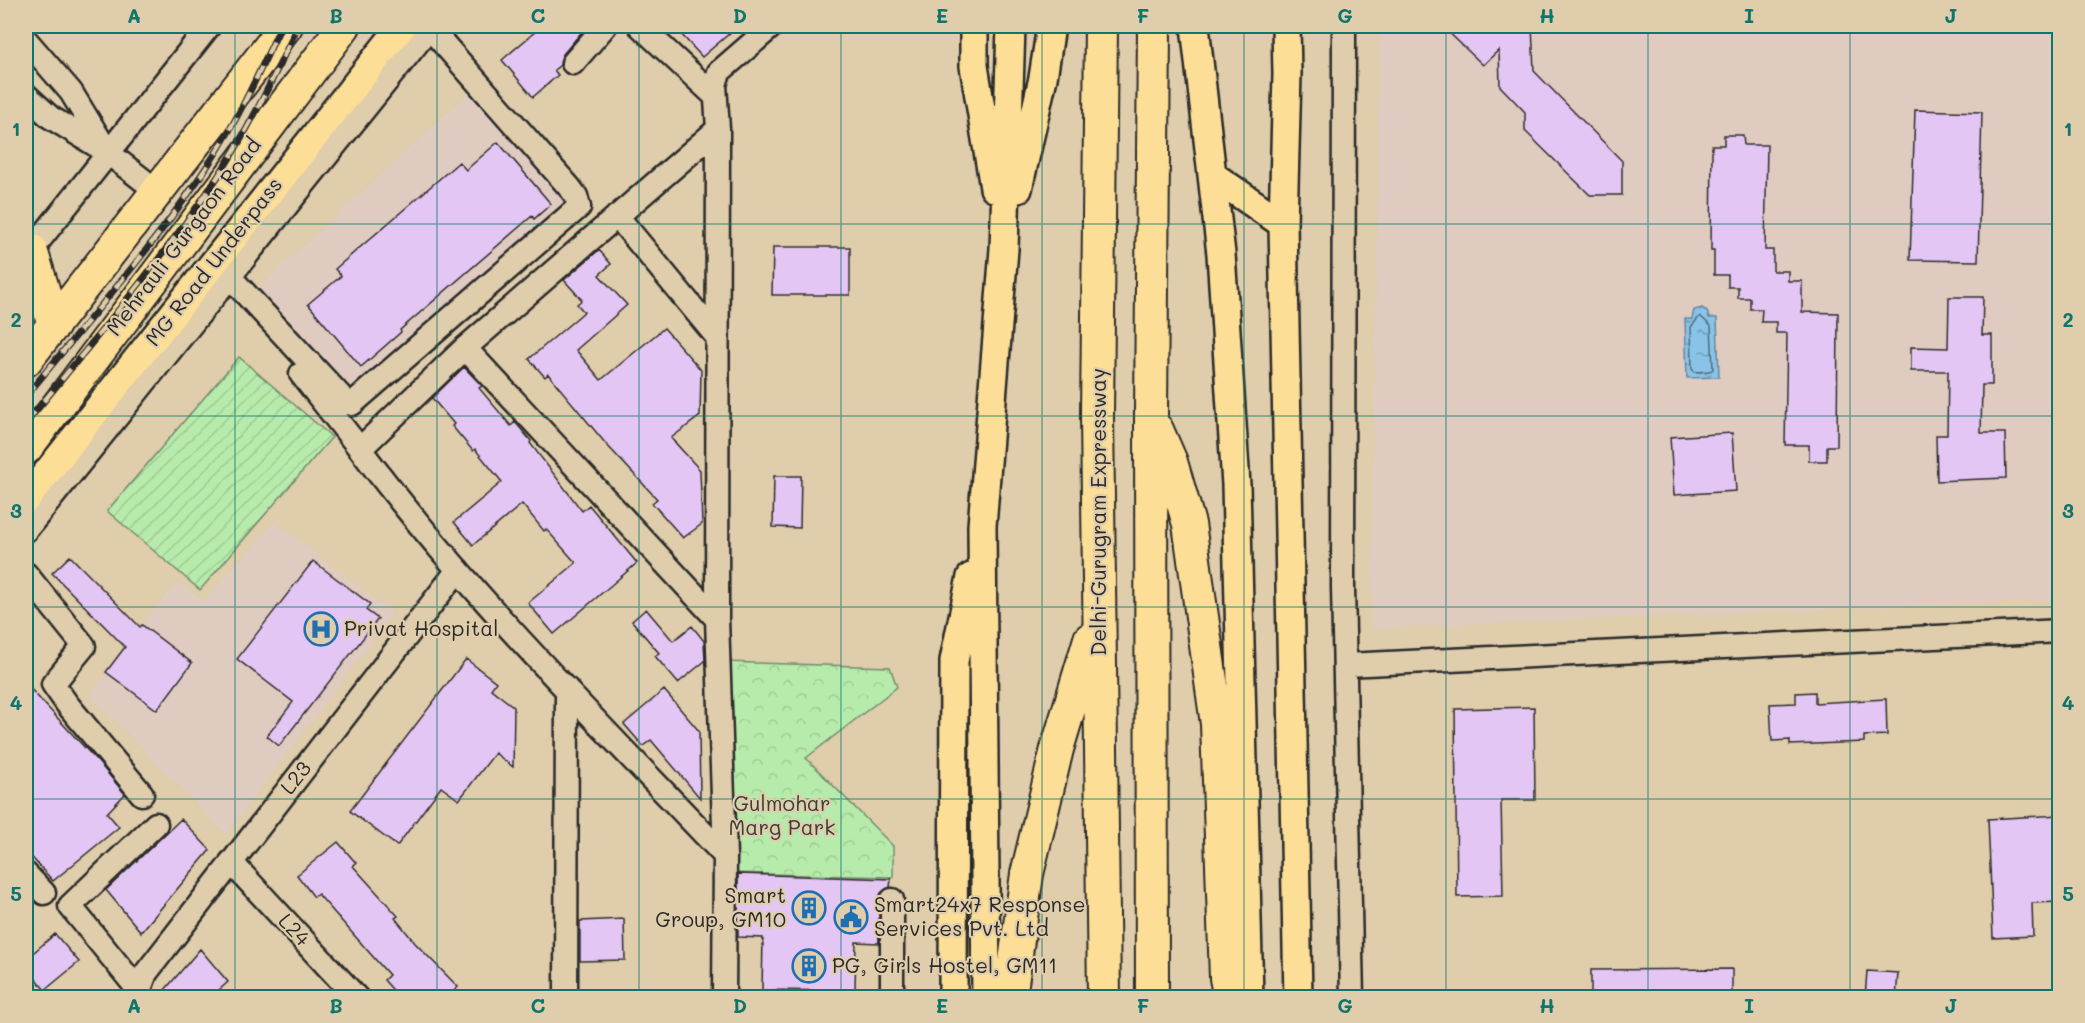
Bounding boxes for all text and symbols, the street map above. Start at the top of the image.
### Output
text: A [127,2,141,28]
text: B [329,2,343,28]
text: C [531,2,546,28]
text: D [733,2,747,28]
text: E [936,2,948,28]
text: F [1137,2,1150,28]
text: G [1337,2,1353,28]
text: H [1539,2,1555,28]
text: I [1744,2,1754,28]
text: J [1944,2,1958,28]
text: 1 [12,115,20,141]
text: 1 [2064,115,2072,141]
street label: Mehrauli Gurgaon Road [99,132,266,340]
street label: MG Road Underpass [138,171,287,351]
text: 2 [10,306,22,332]
text: 2 [2062,306,2074,332]
street label: Delhi-Gurugram Expressway [1084,368,1111,656]
text: 3 [10,497,22,523]
text: 3 [2062,497,2074,523]
hospital icon: Privat Hospital [303,611,339,647]
place label: Privat Hospital [344,614,499,641]
text: 4 [10,689,23,715]
text: 4 [2062,689,2075,715]
street label: L23 [273,755,316,799]
park label: Gulmohar Marg Park [729,789,835,840]
text: 5 [10,880,22,906]
text: 5 [2062,880,2074,906]
place label: Smart Group, GM10 [655,881,786,932]
building icon: Smart Group, GM10 [791,890,827,926]
place label: Smart24x7 Response Services Pvt. Ltd [874,890,1085,941]
public building icon: Smart24x7 Response Services Pvt. Ltd [833,899,869,935]
street label: L24 [273,907,317,951]
building icon: PG, Girls Hostel, GM11 [791,948,827,984]
place label: PG, Girls Hostel, GM11 [832,951,1057,978]
text: A [127,992,141,1018]
text: B [329,992,343,1018]
text: C [531,992,546,1018]
text: D [733,992,747,1018]
text: E [936,992,948,1018]
text: F [1137,992,1150,1018]
text: G [1337,992,1353,1018]
text: H [1539,992,1555,1018]
text: I [1744,992,1754,1018]
text: J [1944,992,1958,1018]

